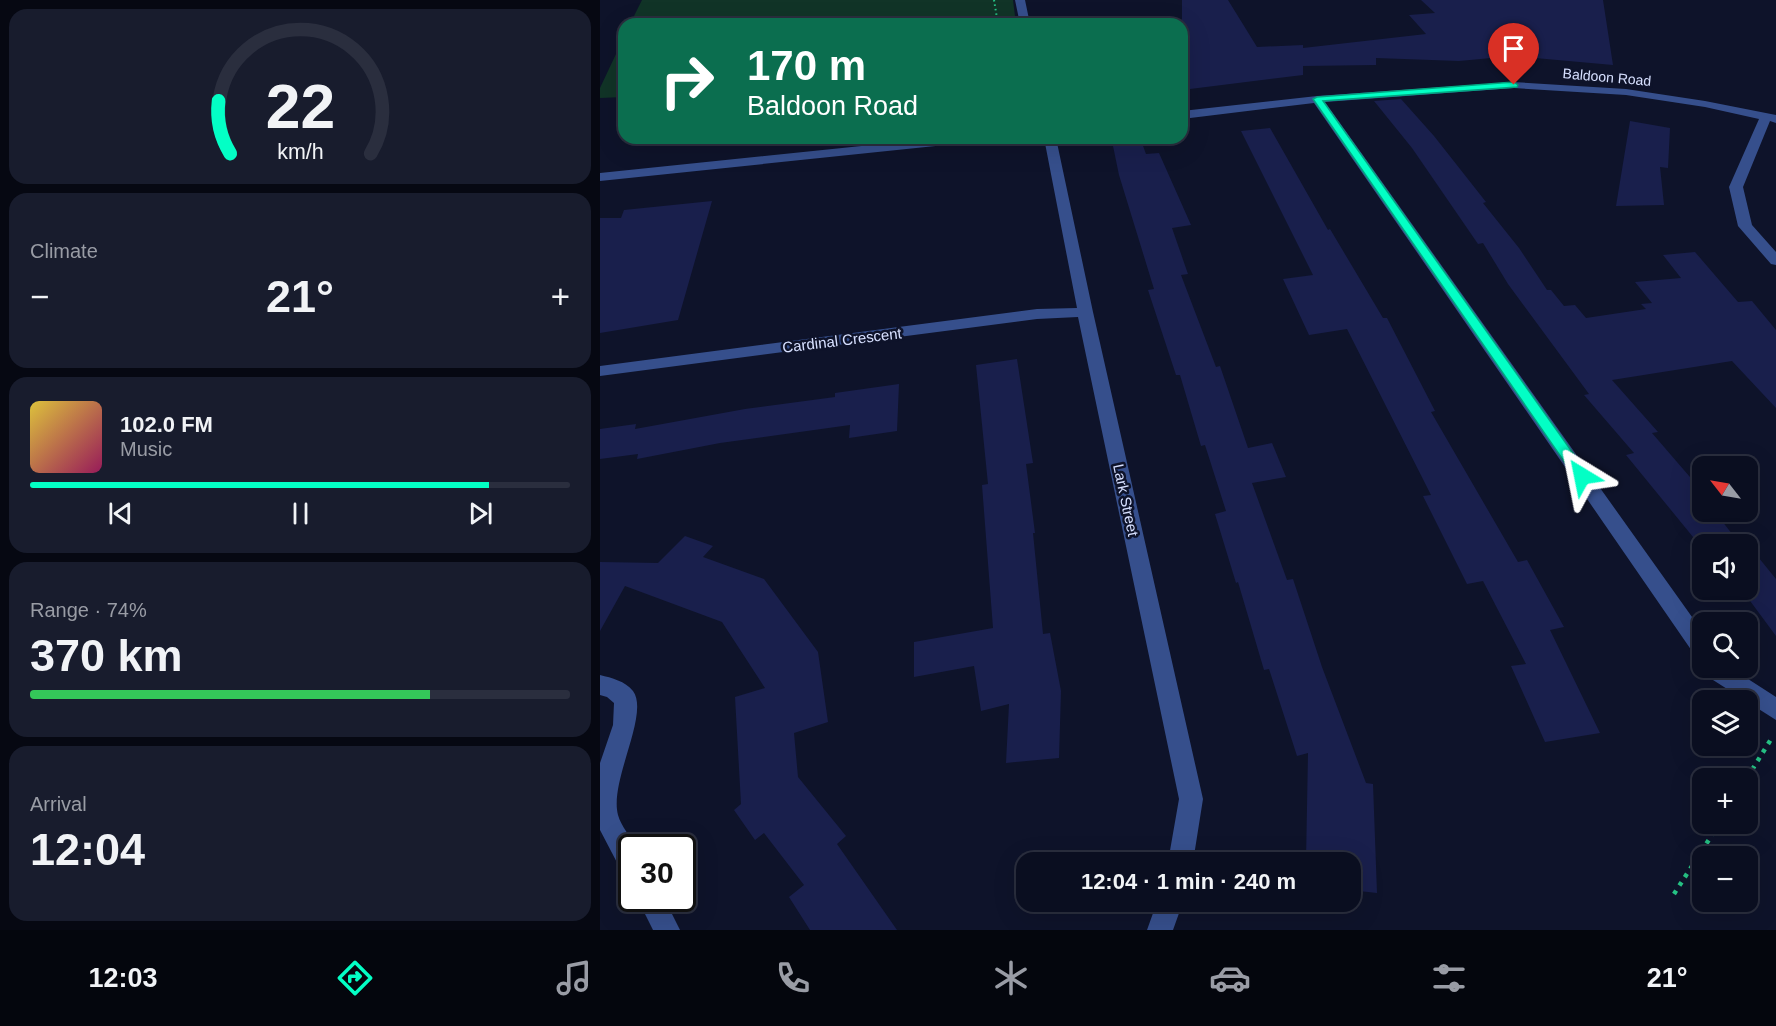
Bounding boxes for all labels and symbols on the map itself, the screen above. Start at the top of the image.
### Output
pin [1488,23,1539,85]
street label: Baldoon Road [1562,65,1652,89]
street label: Cardinal Crescent [781,324,903,356]
position arrow [1550,444,1614,508]
north arrow [1692,456,1758,522]
street label: Lark Street [1110,462,1142,538]
speed limit sign: 30 [618,834,696,912]

